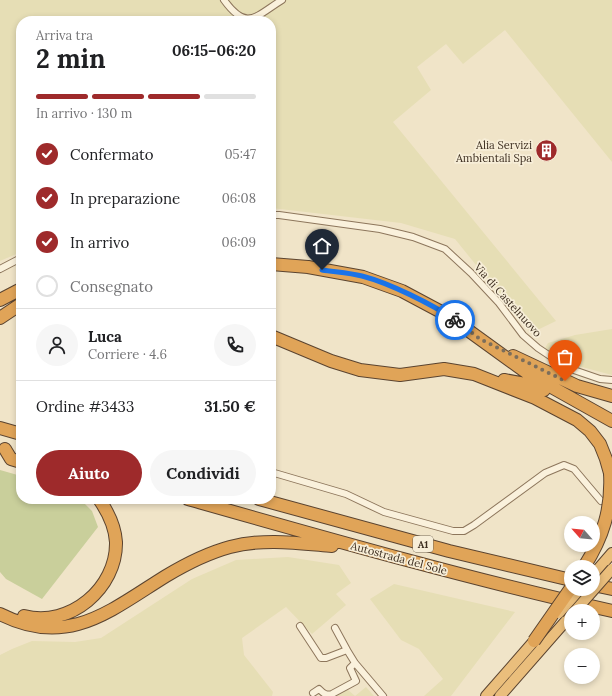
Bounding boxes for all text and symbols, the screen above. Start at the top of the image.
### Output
text: Arriva tra [36,27,93,44]
text: 06:15–06:20 [172,41,256,60]
text: 2 min [36,42,106,75]
text: In arrivo · 130 m [36,105,132,122]
place label: Alia Servizi Ambientali Spa [455,138,532,165]
building icon: Alia Servizi Ambientali Spa [534,138,560,164]
icon: check [36,143,58,165]
text: Confermato [70,145,154,164]
text: 05:47 [225,146,256,163]
icon: check [36,187,58,209]
text: In preparazione [70,189,180,208]
text: 06:08 [222,190,256,207]
pin [305,229,339,270]
icon: check [36,231,58,253]
text: In arrivo [70,233,129,252]
text: 06:09 [222,234,256,251]
icon: home [311,235,333,257]
street label: Via di Castelnuovo [471,259,545,340]
text: Consegnato [70,277,153,296]
courier [435,300,475,340]
icon: bike [444,309,466,331]
button: person [36,324,78,366]
button: phone [214,324,256,366]
text: Luca [88,327,122,346]
pin [548,340,582,381]
text: Corriere · 4.6 [88,346,167,363]
icon: bag [554,346,576,368]
text: Ordine #3433 [36,397,134,416]
text: 31.50 € [204,397,256,416]
button: Aiuto [36,450,142,496]
button: Condividi [150,450,256,496]
north arrow [564,516,600,552]
map controls [564,516,600,684]
road number: A1 [413,536,433,552]
street label: Autostrada del Sole [348,538,449,578]
button: layers [564,560,600,596]
button: + [564,604,600,640]
button: − [564,648,600,684]

